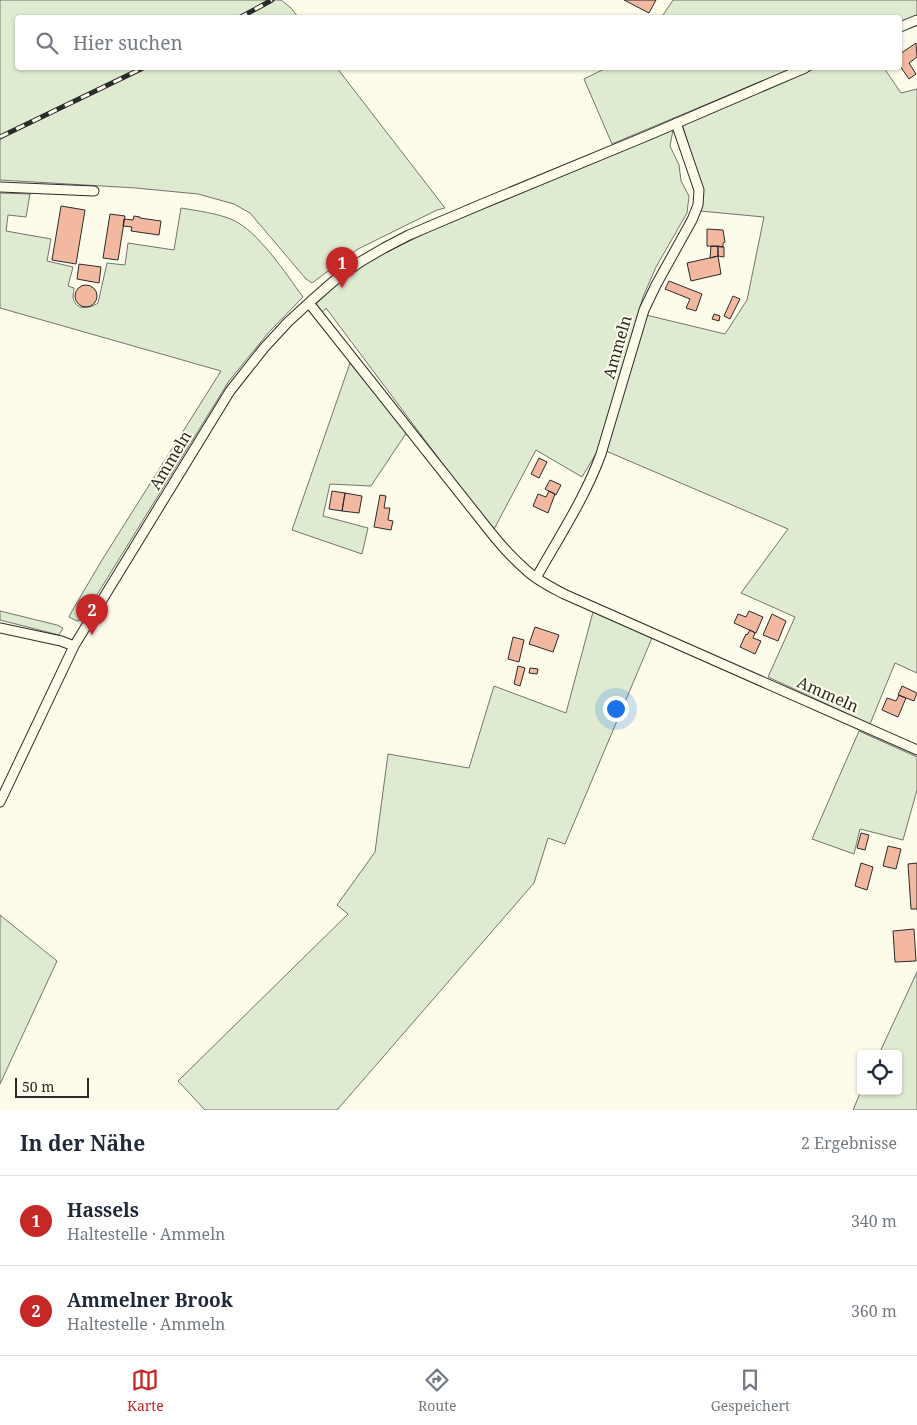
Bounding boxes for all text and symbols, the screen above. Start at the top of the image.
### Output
search box [15,15,902,70]
icon: search [33,29,61,57]
text: Hier suchen [73,30,183,56]
pin: 1 [326,247,358,288]
street label: Ammeln [597,313,637,381]
street label: Ammeln [144,426,196,494]
pin: 2 [76,594,108,635]
street label: Ammeln [794,671,862,717]
your location [603,696,629,722]
map controls [857,1050,902,1095]
button: locate [857,1050,902,1095]
scale bar [15,1075,89,1098]
text: 50 m [22,1077,55,1096]
text: In der Nähe [20,1129,145,1157]
text: 2 Ergebnisse [801,1132,897,1154]
text: Hassels [67,1197,139,1223]
text: 1 [31,1210,41,1232]
text: 340 m [851,1210,897,1232]
text: Haltestelle · Ammeln [67,1223,225,1245]
text: Ammelner Brook [67,1287,233,1313]
text: 2 [31,1300,41,1322]
text: 360 m [851,1300,897,1322]
text: Haltestelle · Ammeln [67,1313,225,1335]
tab: Karte [127,1366,164,1415]
tab: Route [418,1366,457,1415]
tab: Gespeichert [711,1366,790,1415]

